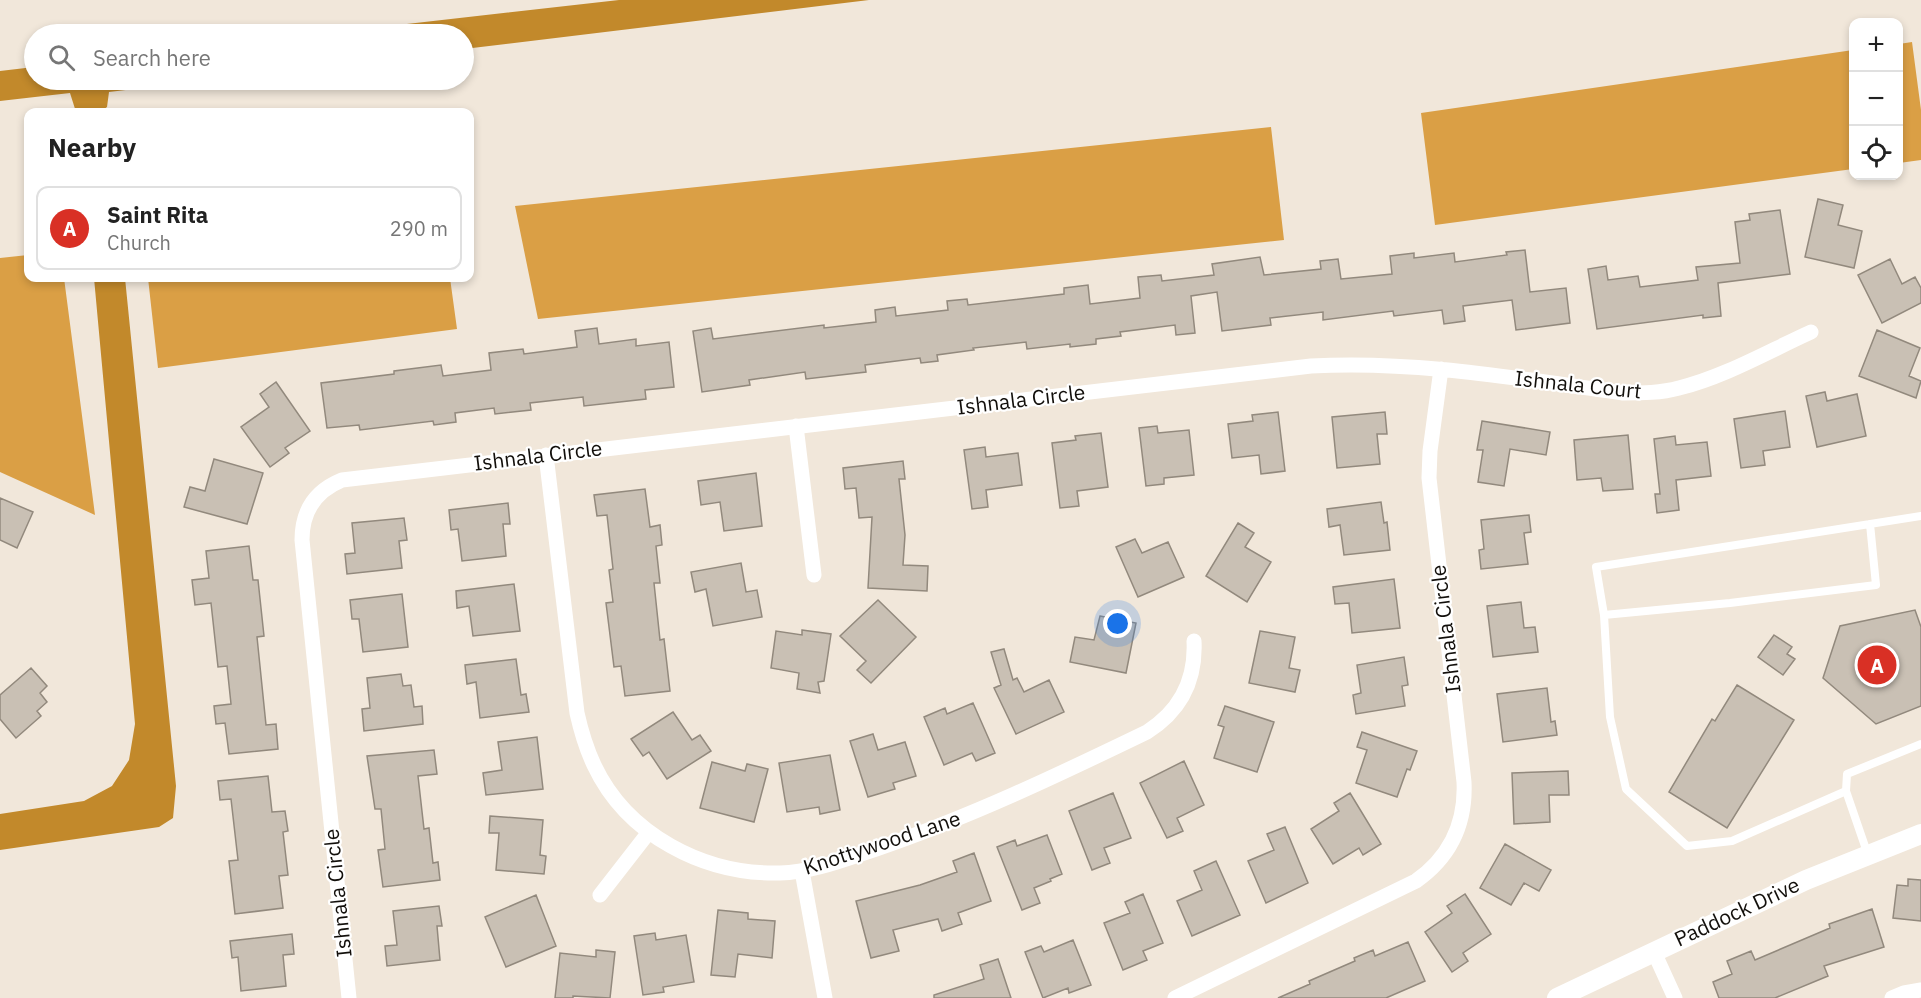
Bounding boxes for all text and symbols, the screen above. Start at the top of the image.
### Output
map controls [1849,18,1903,180]
button: + [1849,18,1903,72]
search box [24,24,474,90]
icon: search [45,41,78,74]
text: Search here [93,43,211,72]
button: − [1849,72,1903,126]
button: locate [1849,126,1903,180]
text: Nearby [48,130,136,164]
text: Saint Rita [107,200,208,229]
text: A [63,215,76,242]
text: 290 m [390,215,448,242]
text: Church [107,229,171,256]
street label: Ishnala Court [1513,363,1643,405]
street label: Ishnala Circle [955,377,1087,421]
street label: Ishnala Circle [472,433,604,477]
street label: Ishnala Circle [1423,563,1467,695]
your location [1103,609,1132,638]
pin: A [1858,642,1896,688]
street label: Knottywood Lane [800,803,964,881]
street label: Ishnala Circle [316,827,358,959]
street label: Paddock Drive [1669,870,1804,952]

